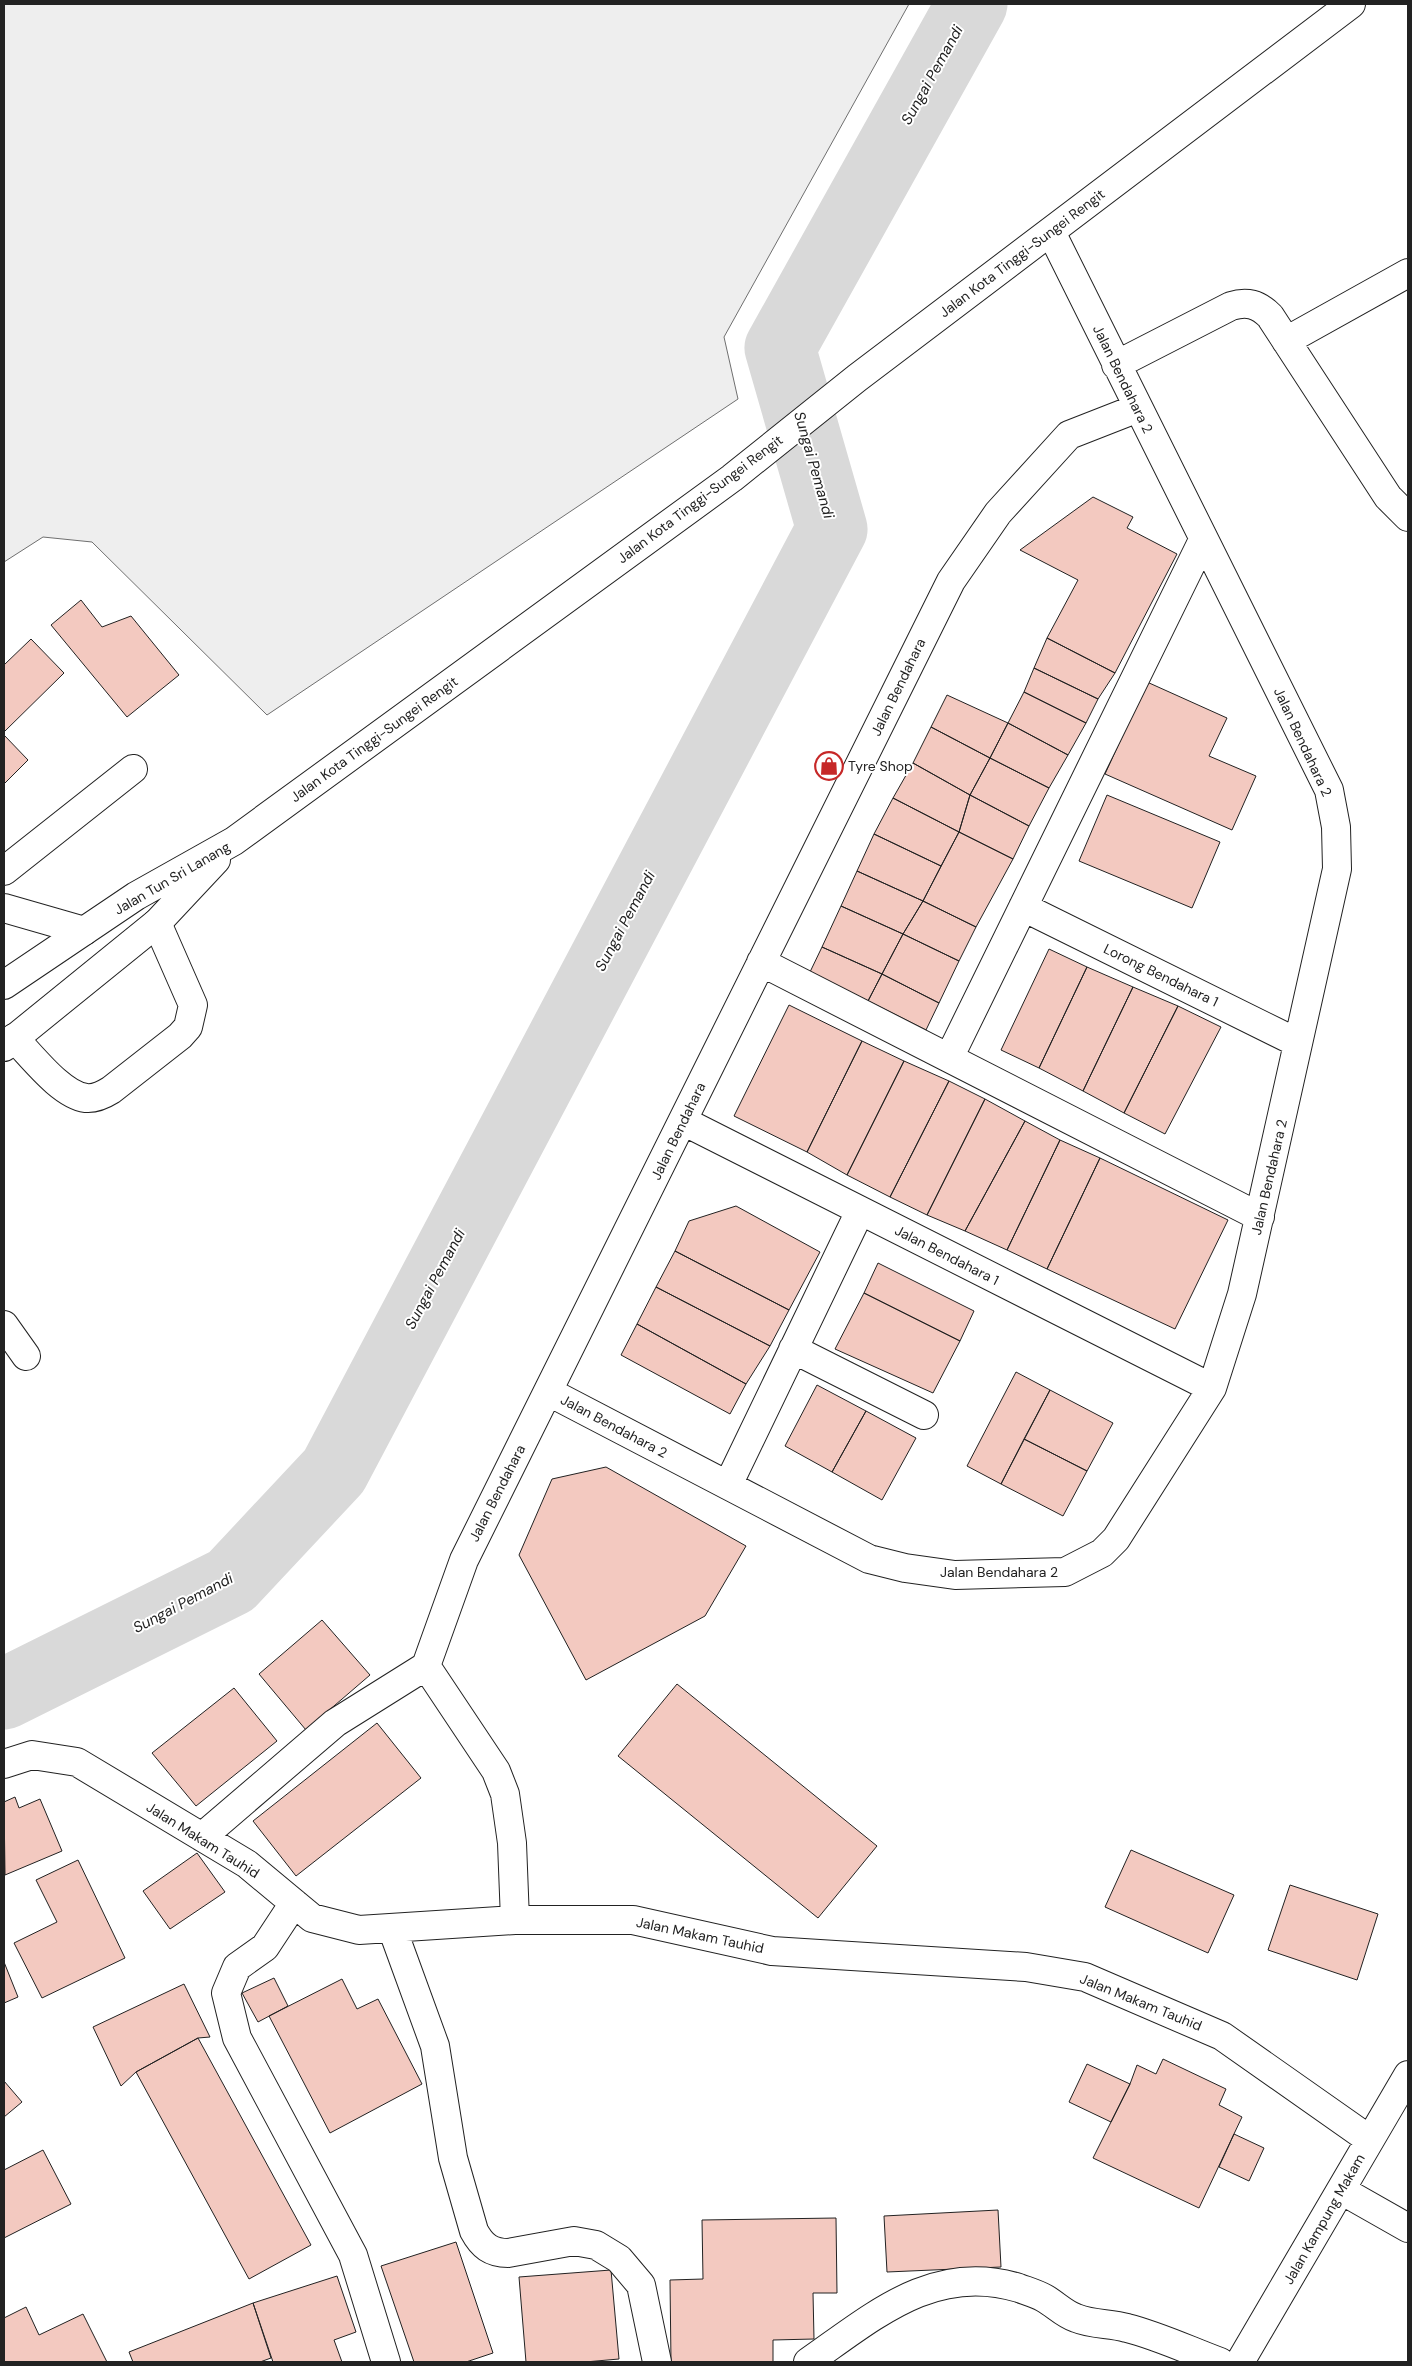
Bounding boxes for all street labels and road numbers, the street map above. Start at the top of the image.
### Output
street label: Jalan Kota Tinggi-Sungei Rengit [936,185,1108,321]
street label: Jalan Bendahara 2 [1089,322,1157,436]
street label: Jalan Kota Tinggi-Sungei Rengit [614,431,786,567]
street label: Jalan Bendahara [867,635,929,739]
street label: Jalan Kota Tinggi-Sungei Rengit [287,672,461,806]
street label: Jalan Bendahara 2 [1270,685,1336,799]
street label: Jalan Tun Sri Lanang [111,837,233,919]
street label: Lorong Bendahara 1 [1101,939,1221,1011]
street label: Jalan Bendahara [647,1079,709,1183]
street label: Jalan Bendahara 2 [1247,1117,1291,1237]
street label: Jalan Bendahara 1 [892,1221,1002,1289]
street label: Jalan Bendahara 2 [558,1390,670,1462]
street label: Jalan Bendahara [465,1442,529,1544]
street label: Jalan Bendahara 2 [940,1563,1058,1581]
street label: Jalan Makam Tauhid [143,1798,263,1882]
street label: Jalan Makam Tauhid [635,1913,765,1957]
street label: Jalan Makam Tauhid [1077,1969,1205,2035]
street label: Jalan Kampung Makam [1279,2150,1369,2288]

